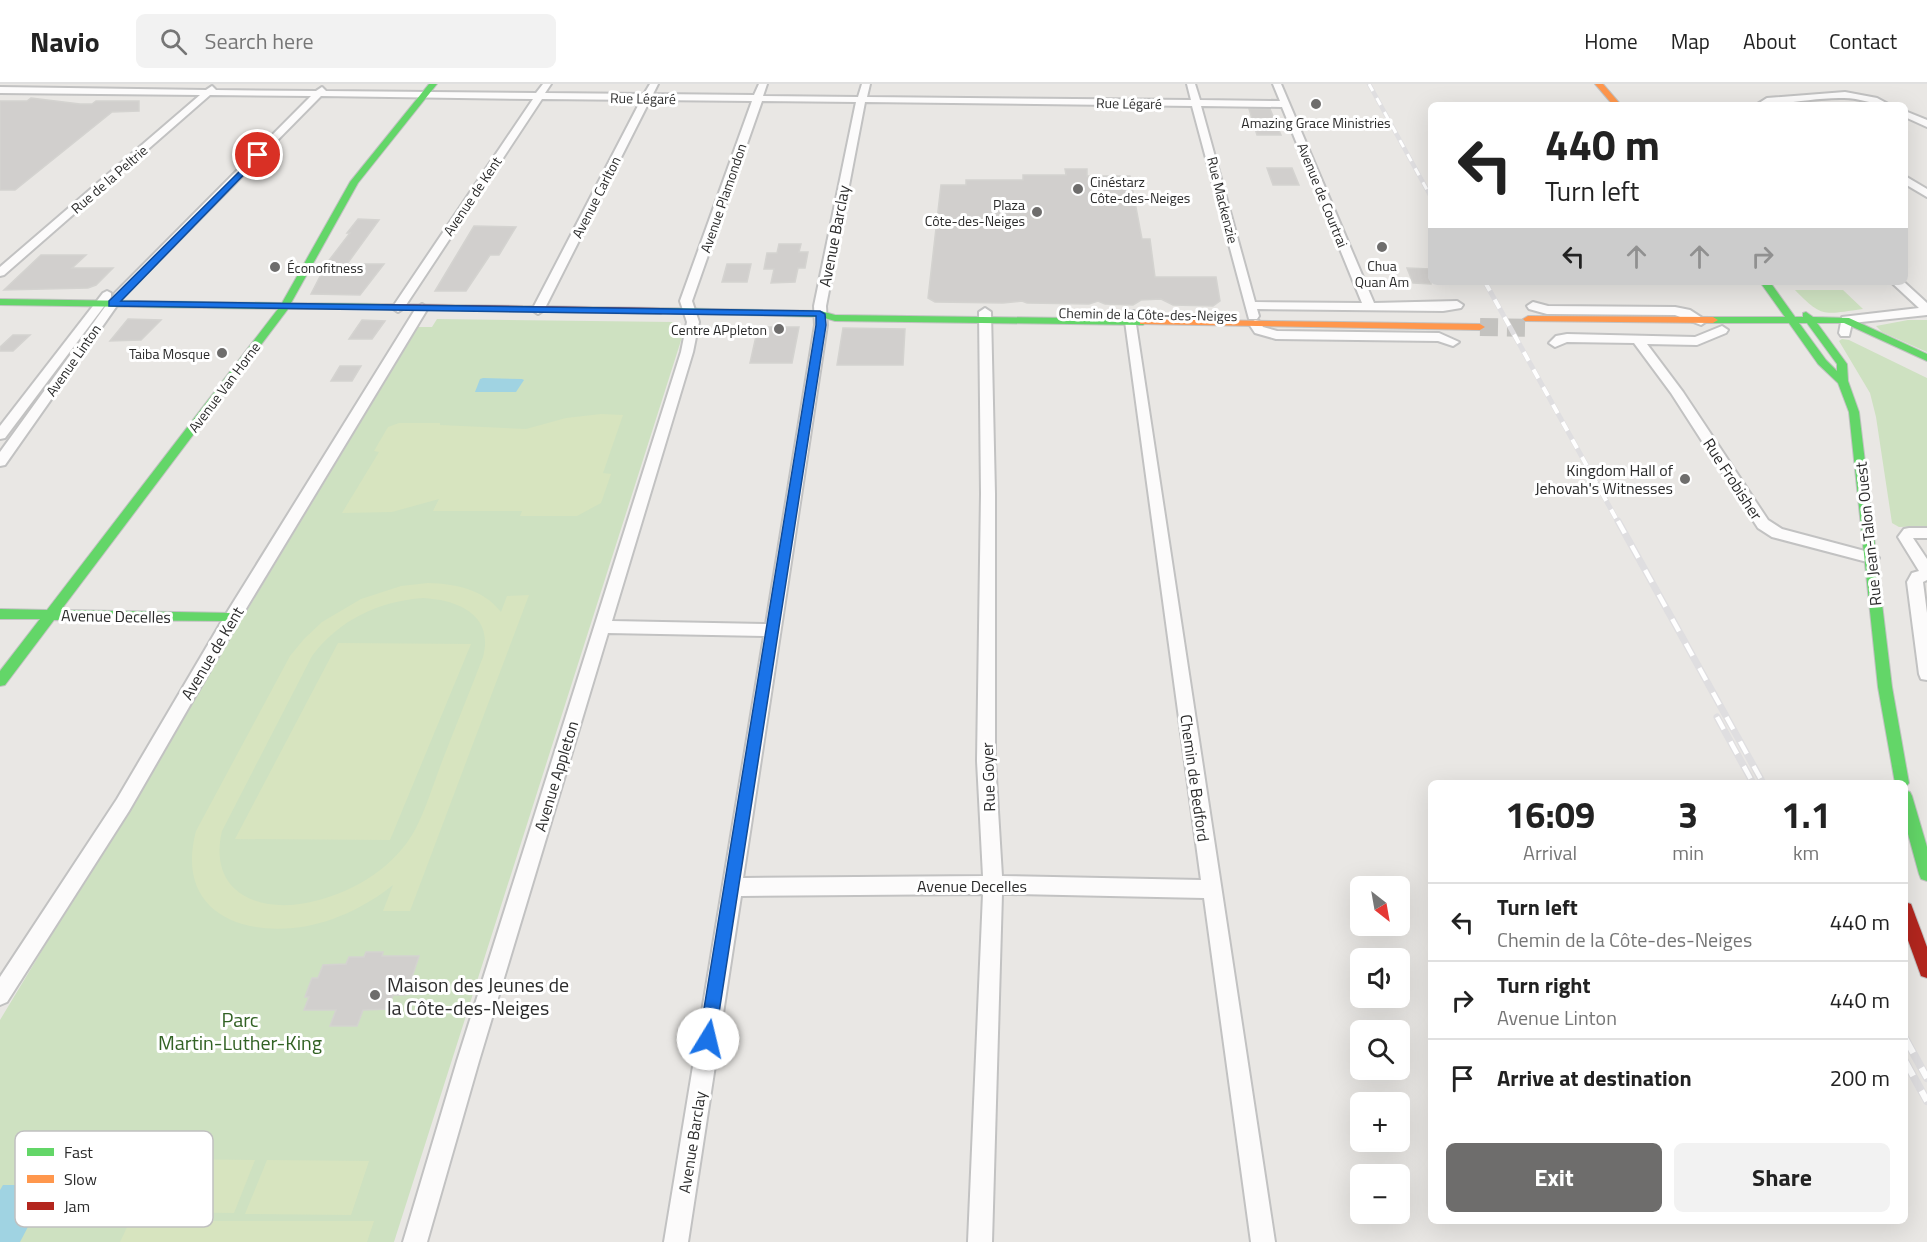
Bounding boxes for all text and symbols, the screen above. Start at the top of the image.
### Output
search box [136,14,556,68]
text: Navio [30,20,100,63]
text: Search here [205,24,314,58]
icon: search [157,25,190,58]
text: Home [1584,25,1638,57]
text: Map [1671,25,1710,57]
text: About [1743,25,1796,57]
text: Contact [1829,25,1897,57]
street label: Rue Légaré [610,87,676,109]
street label: Rue Légaré [1096,92,1162,114]
marker: Amazing Grace Ministries [1309,97,1323,111]
place label: Amazing Grace Ministries [1241,112,1391,133]
text: 440 m [1545,112,1660,176]
icon: left [1446,126,1524,204]
pin [232,129,283,180]
icon: arrive [241,138,274,171]
street label: Avenue de Courtrai [1292,139,1354,251]
street label: Rue de la Peltrie [66,140,152,218]
street label: Avenue Plamondon [694,141,752,255]
street label: Avenue de Kent [438,152,506,240]
street label: Avenue Carlton [566,152,626,242]
street label: Rue Mackenzie [1202,154,1244,246]
text: Turn left [1545,170,1639,211]
place label: Cinéstarz Côte-des-Neiges [1090,171,1190,208]
marker: Cinéstarz Côte-des-Neiges [1071,182,1085,196]
street label: Avenue Barclay [812,183,856,289]
place label: Plaza Côte-des-Neiges [925,194,1025,231]
marker: Plaza Côte-des-Neiges [1030,205,1044,219]
marker: Chua Quan Am [1375,240,1389,254]
icon: left [1557,240,1590,273]
icon: ahead [1620,240,1653,273]
icon: ahead [1683,240,1716,273]
icon: right [1746,240,1779,273]
place label: Chua Quan Am [1355,255,1409,292]
place label: Éconofitness [287,257,363,278]
marker: Éconofitness [268,260,282,274]
street label: Chemin de la Côte-des-Neiges [1058,302,1238,326]
place label: Centre APpleton [671,319,767,340]
street label: Avenue Linton [40,320,106,400]
marker: Centre APpleton [772,322,786,336]
street label: Avenue Van Horne [183,337,265,437]
place label: Taiba Mosque [129,343,210,364]
marker: Taiba Mosque [215,346,229,360]
street label: Rue Frobisher [1698,433,1769,525]
place label: Kingdom Hall of Jehovah's Witnesses [1535,458,1674,500]
street label: Rue Jean-Talon Ouest [1848,460,1887,607]
marker: Kingdom Hall of Jehovah's Witnesses [1678,472,1692,486]
street label: Avenue de Kent [175,602,249,704]
street label: Avenue Decelles [61,603,171,629]
street label: Chemin de Bedford [1174,713,1216,843]
street label: Avenue Appleton [528,718,584,834]
street label: Rue Goyer [975,742,1001,812]
text: 16:09 [1505,787,1595,842]
text: 3 [1678,787,1698,842]
text: 1.1 [1781,787,1831,842]
text: Arrival [1523,837,1577,868]
text: min [1672,837,1704,868]
text: km [1793,837,1819,868]
street label: Avenue Decelles [917,874,1027,898]
north arrow [1350,876,1410,936]
map controls [1350,876,1410,1224]
text: Turn left [1497,890,1578,924]
text: 440 m [1830,905,1890,939]
icon: left [1446,906,1479,939]
text: Chemin de la Côte-des-Neiges [1497,924,1752,955]
button: sound [1350,948,1410,1008]
text: Turn right [1497,968,1591,1002]
place label: Maison des Jeunes de la Côte-des-Neiges [387,969,569,1023]
text: 440 m [1830,983,1890,1017]
icon: right [1446,984,1479,1017]
marker: Maison des Jeunes de la Côte-des-Neiges [368,988,382,1002]
text: Avenue Linton [1497,1002,1617,1033]
park label: Parc Martin-Luther-King [158,1004,322,1058]
position arrow [676,1007,740,1071]
button: search [1350,1020,1410,1080]
text: Arrive at destination [1497,1061,1692,1095]
text: 200 m [1830,1061,1890,1095]
icon: arrive [1446,1062,1479,1095]
street label: Avenue Barclay [672,1089,712,1195]
button: + [1350,1092,1410,1152]
legend [15,1131,213,1227]
text: Fast [64,1140,93,1164]
button: Exit [1446,1143,1662,1212]
button: Share [1674,1143,1890,1212]
button: − [1350,1164,1410,1224]
text: Slow [64,1167,97,1191]
text: Jam [64,1194,90,1218]

